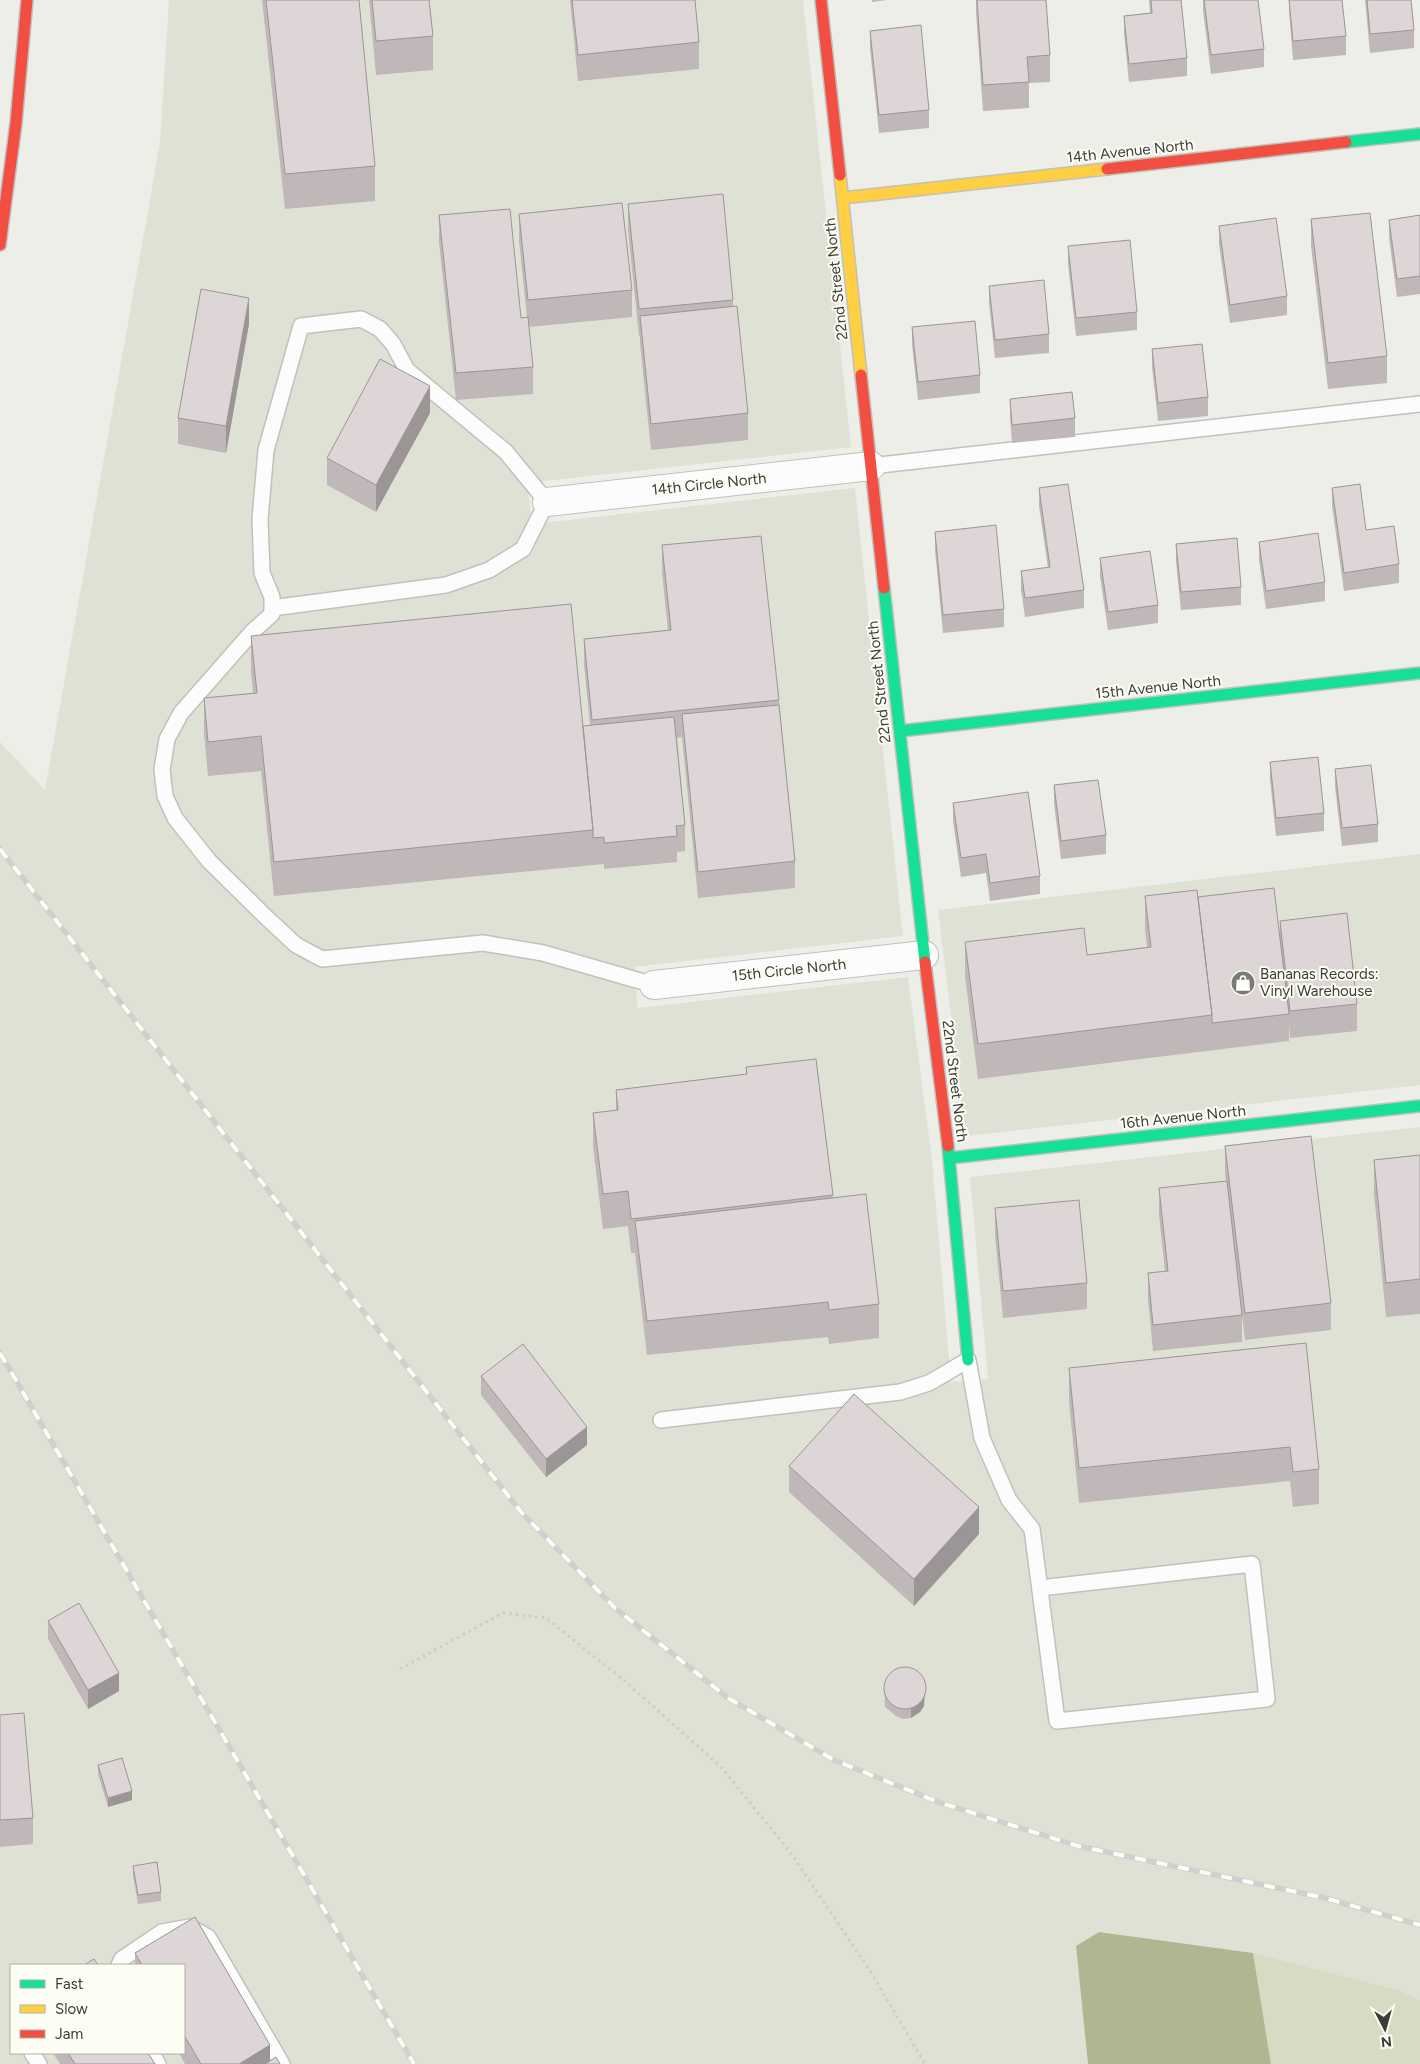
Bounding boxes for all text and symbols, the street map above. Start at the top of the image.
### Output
street label: 14th Avenue North [1066,135,1194,167]
street label: 22nd Street North [821,217,851,341]
street label: 14th Circle North [651,469,767,499]
street label: 22nd Street North [864,620,894,744]
street label: 15th Avenue North [1094,671,1222,703]
street label: 15th Circle North [731,955,847,985]
place label: Bananas Records: Vinyl Warehouse [1260,965,1379,1000]
shop icon: Bananas Records: Vinyl Warehouse [1230,970,1256,996]
street label: 22nd Street North [939,1019,971,1143]
street label: 16th Avenue North [1119,1101,1247,1133]
legend [10,1964,185,2054]
text: Fast [55,1975,84,1993]
text: Slow [55,2000,88,2018]
north arrow [1360,2004,1410,2054]
text: Jam [55,2025,83,2043]
text: N [1380,2032,1393,2050]

